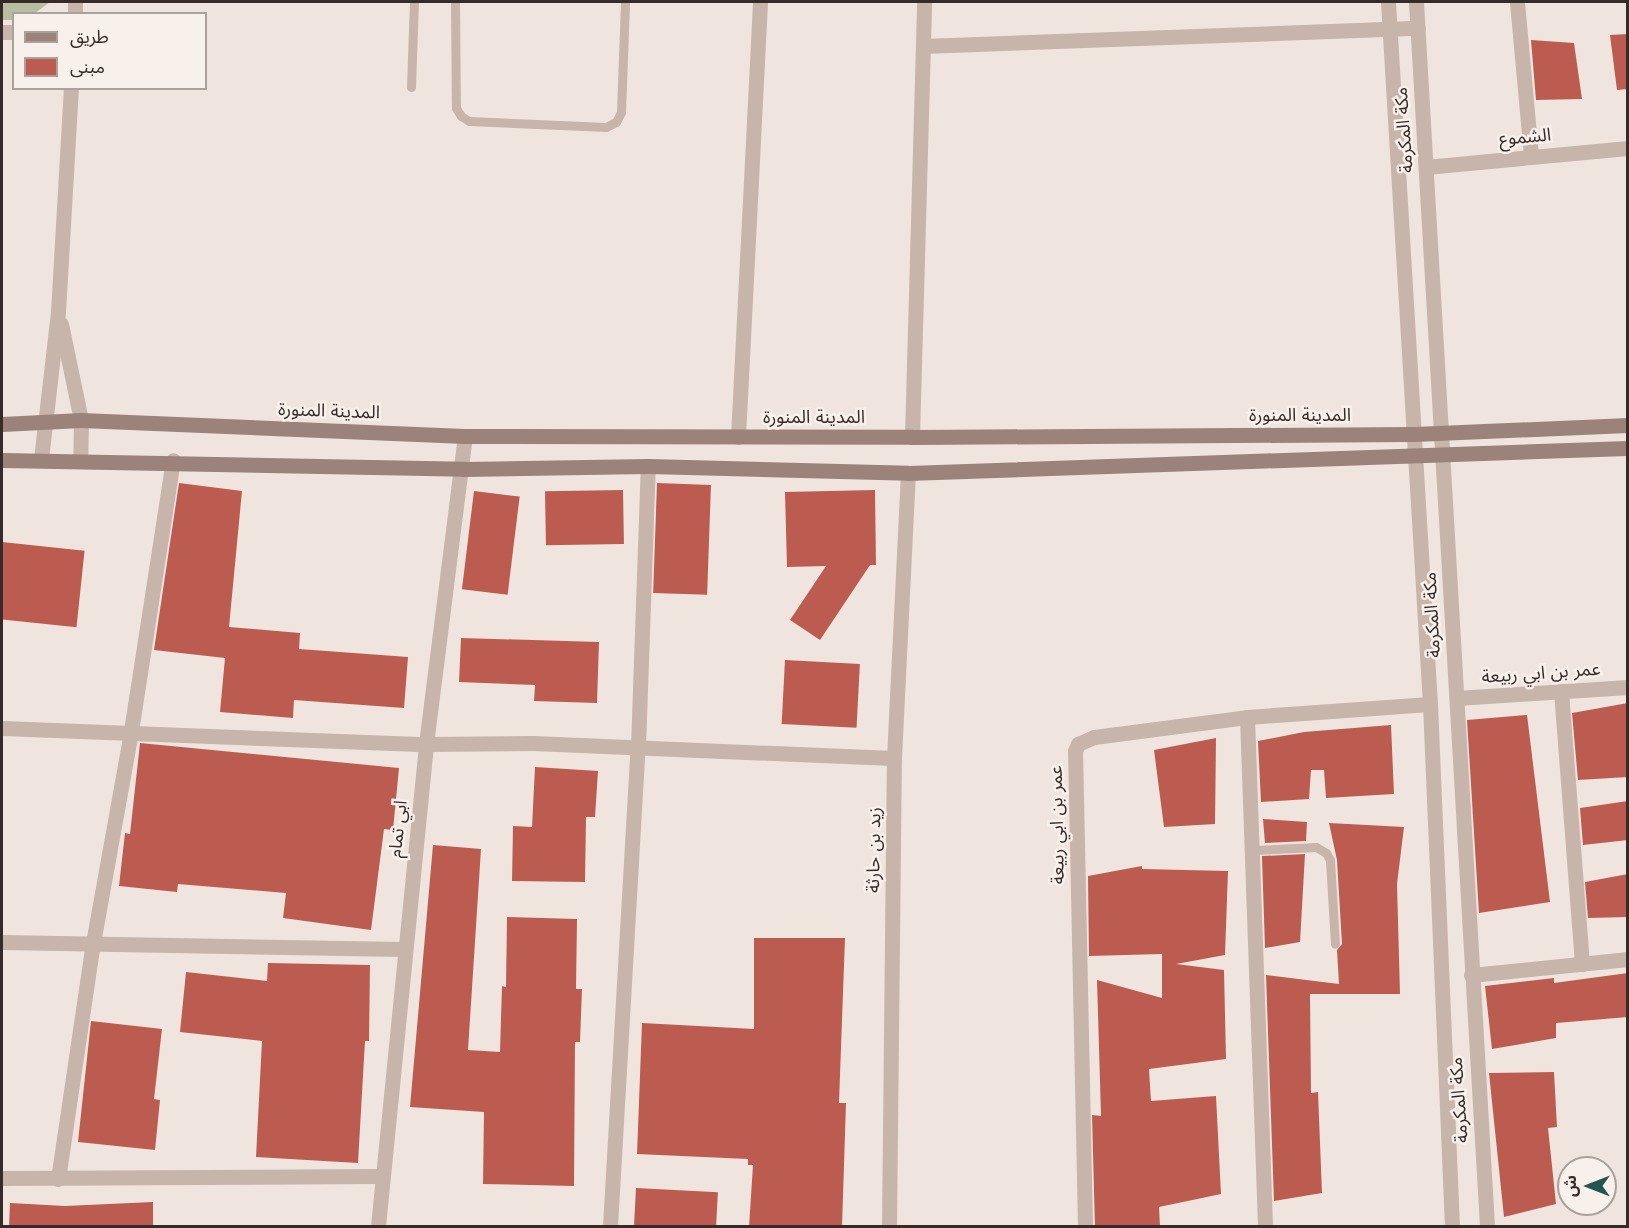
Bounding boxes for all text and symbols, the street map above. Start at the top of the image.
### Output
legend [12,12,207,90]
text: طريق [70,24,109,50]
text: مبنى [70,54,105,80]
street label: مكة المكرمة [1390,86,1418,174]
street label: الشموع [1498,124,1552,150]
street label: المدينة المنورة [278,398,380,424]
street label: المدينة المنورة [1249,404,1351,426]
street label: المدينة المنورة [763,406,865,428]
street label: مكة المكرمة [1419,572,1445,658]
street label: عمر بن ابي ربيعة [1481,658,1601,688]
street label: عمر بن ابي ربيعة [1045,765,1069,885]
street label: ابي تمام [384,799,412,859]
street label: زيد بن حارثة [862,807,886,893]
street label: مكة المكرمة [1445,1056,1473,1144]
north arrow [1557,1156,1617,1216]
text: ش [1559,1175,1582,1197]

